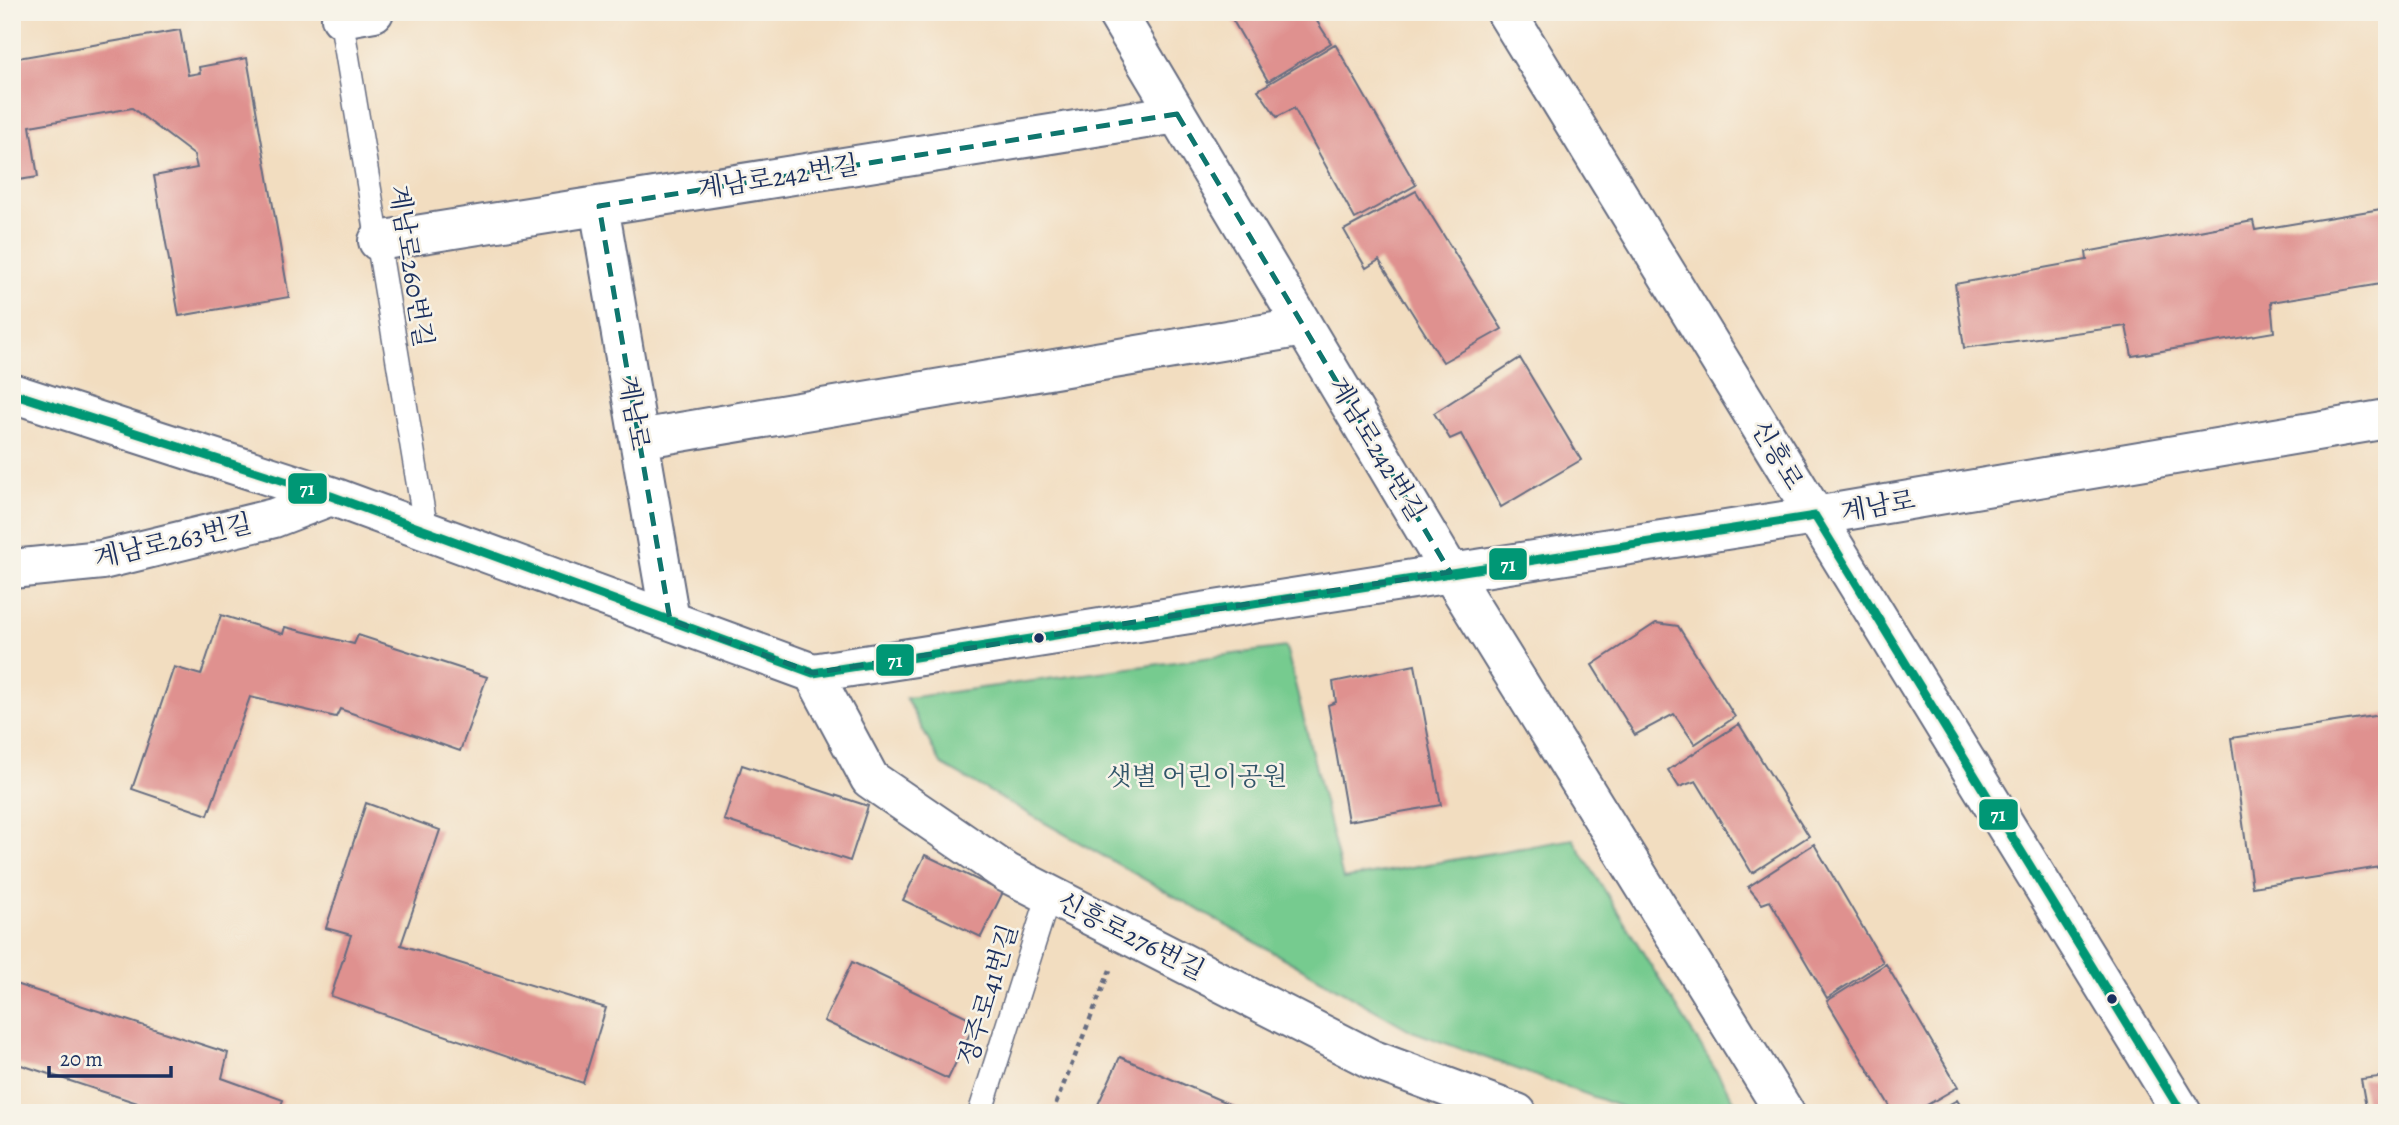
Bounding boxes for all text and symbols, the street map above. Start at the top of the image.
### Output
street label: 계남로242번길 [695,147,861,207]
street label: 계남로260번길 [381,182,441,350]
street label: 계남로242번길 [1320,371,1434,527]
street label: 계남로 [610,373,658,453]
street label: 신흥로 [1743,414,1811,496]
line badge: 71 [287,472,328,505]
text: 71 [300,476,315,502]
street label: 계남로 [1838,482,1918,530]
street label: 계남로263번길 [91,506,255,576]
line badge: 71 [1488,547,1528,581]
text: 71 [1501,552,1516,578]
unlabelled marker [1032,631,1046,645]
line badge: 71 [875,643,915,677]
text: 71 [888,648,903,674]
park label: 샛별 어린이공원 [1107,759,1287,794]
line badge: 71 [1978,798,2019,831]
text: 71 [1991,802,2006,828]
street label: 신흥로276번길 [1051,884,1211,988]
street label: 정주로41번길 [950,920,1026,1070]
unlabelled marker [2105,992,2119,1006]
scale bar [49,1034,172,1078]
text: 20 m [60,1045,103,1073]

